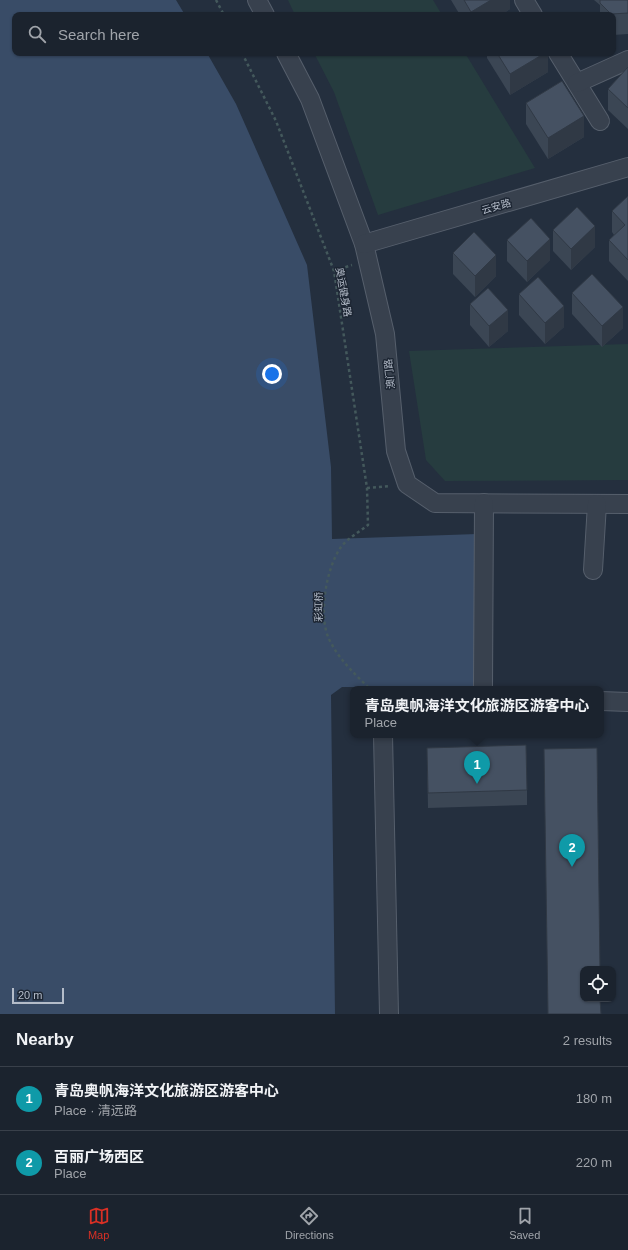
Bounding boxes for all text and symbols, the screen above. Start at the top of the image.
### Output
search box [12,12,616,56]
icon: search [26,23,48,45]
text: Search here [58,26,140,43]
street label: 云安路 [480,197,512,216]
street label: 奥运健身路 [334,267,353,318]
street label: 澳门路 [382,358,397,389]
your location [262,364,282,384]
street label: 彩虹桥 [313,592,324,622]
popup [350,686,604,738]
text: 青岛奥帆海洋文化旅游区游客中心 [364,697,590,714]
text: Place [364,715,397,730]
pin: 1 [464,751,490,784]
pin: 2 [559,834,585,867]
map controls [580,966,616,1002]
button: locate [580,966,616,1002]
scale bar [12,986,64,1005]
text: 20 m [18,989,42,1001]
text: Nearby [16,1030,74,1049]
text: 2 results [563,1033,612,1048]
text: 青岛奥帆海洋文化旅游区游客中心 [54,1082,279,1099]
text: 1 [25,1091,33,1106]
text: 180 m [576,1091,612,1106]
text: Place · 清远路 [54,1103,137,1118]
text: 百丽广场西区 [54,1148,144,1165]
text: 2 [25,1155,33,1170]
text: 220 m [576,1155,612,1170]
text: Place [54,1166,87,1181]
tab: Map [88,1205,110,1241]
tab: Directions [285,1205,334,1241]
tab: Saved [509,1205,540,1241]

